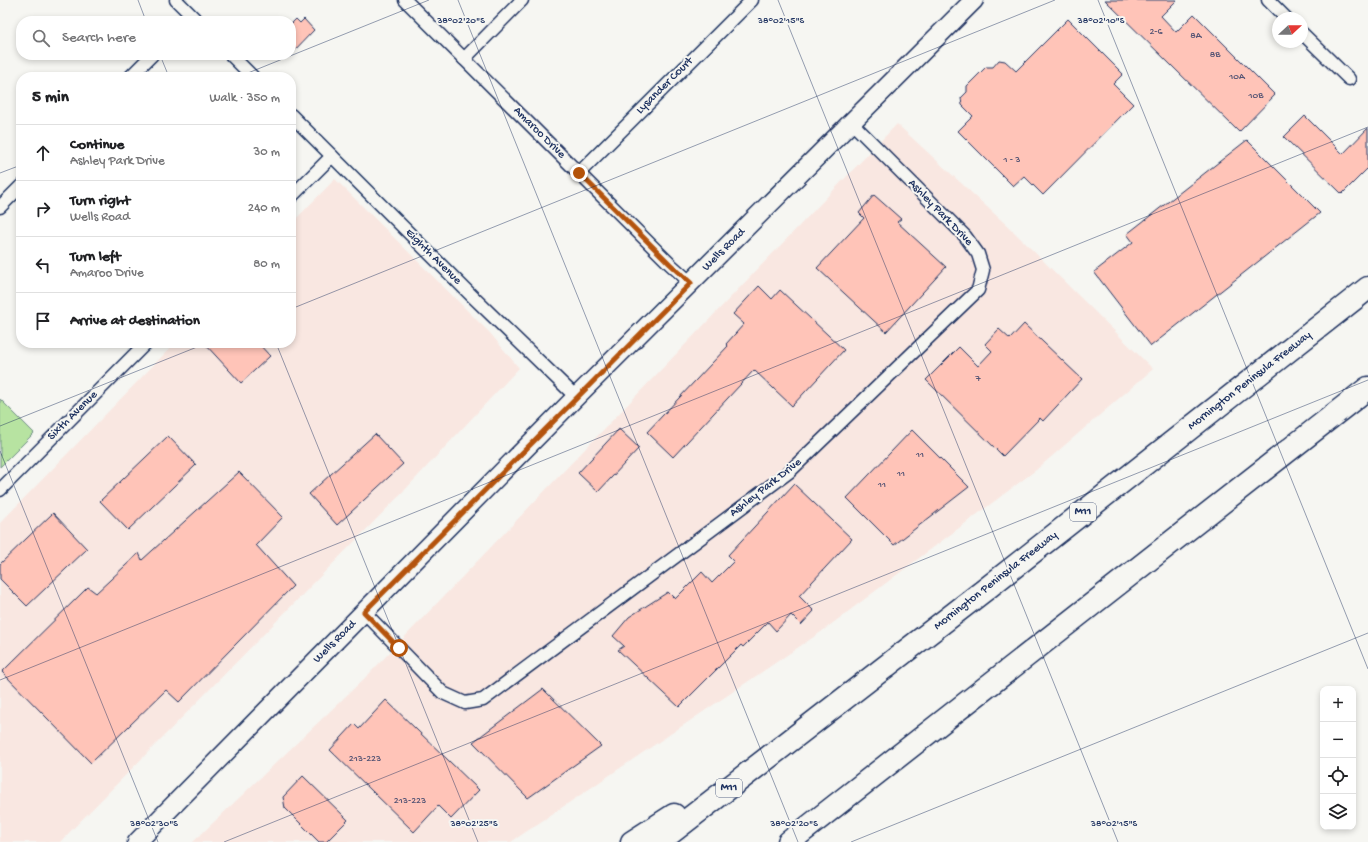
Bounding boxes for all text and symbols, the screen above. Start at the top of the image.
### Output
north arrow [1272,12,1308,48]
text: 38°02'20"S [436,15,485,27]
text: 38°02'15"S [757,15,805,27]
text: 38°02'10"S [1077,15,1125,27]
search box [16,16,296,60]
house number: 2-6 [1149,26,1163,38]
icon: search [30,27,52,49]
text: Search here [62,29,136,47]
house number: 8A [1190,30,1203,42]
house number: 8B [1210,49,1221,61]
street label: Lysander Court [634,54,697,117]
house number: 10A [1228,71,1246,83]
text: 5 min [32,88,69,108]
house number: 10B [1248,90,1264,102]
text: Walk · 350 m [210,91,280,106]
street label: Amaroo Drive [510,104,569,163]
text: Continue [70,136,124,154]
icon: ahead [32,142,54,164]
text: 30 m [254,145,280,160]
text: Ashley Park Drive [70,154,165,169]
house number: 1 - 3 [1002,154,1021,166]
route end [570,164,588,182]
street label: Ashley Park Drive [905,177,976,250]
text: Turn right [70,192,130,210]
icon: right [32,198,54,220]
text: 240 m [248,201,280,216]
text: Wells Road [70,210,130,225]
street label: Wells Road [700,225,749,274]
street label: Eighth Avenue [402,226,465,289]
text: Turn left [70,248,121,266]
icon: left [32,254,54,276]
text: 80 m [253,257,280,272]
text: Amaroo Drive [70,266,144,281]
icon: arrive [32,310,54,332]
text: Arrive at destination [70,312,200,330]
street label: Mornington Peninsula Freeway [1185,328,1315,434]
house number: 7 [974,373,981,385]
street label: Sixth Avenue [45,388,101,444]
house number: 11 [915,449,924,461]
street label: Ashley Park Drive [727,455,805,520]
house number: 11 [896,468,905,480]
house number: 11 [877,479,886,491]
road number: M11 [1070,503,1096,521]
street label: Mornington Peninsula Freeway [931,528,1061,634]
street label: Wells Road [311,617,360,666]
route start [390,639,408,657]
map controls [1320,686,1356,830]
button: + [1320,686,1356,722]
button: − [1320,722,1356,758]
house number: 213-223 [349,753,381,765]
button: locate [1320,758,1356,794]
road number: M11 [716,779,742,797]
button: layers [1320,794,1356,830]
house number: 213-223 [394,795,426,807]
text: 38°02'30"S [129,818,178,830]
text: 38°02'25"S [449,818,498,830]
text: 38°02'20"S [769,818,818,830]
text: 38°02'15"S [1090,818,1138,830]

